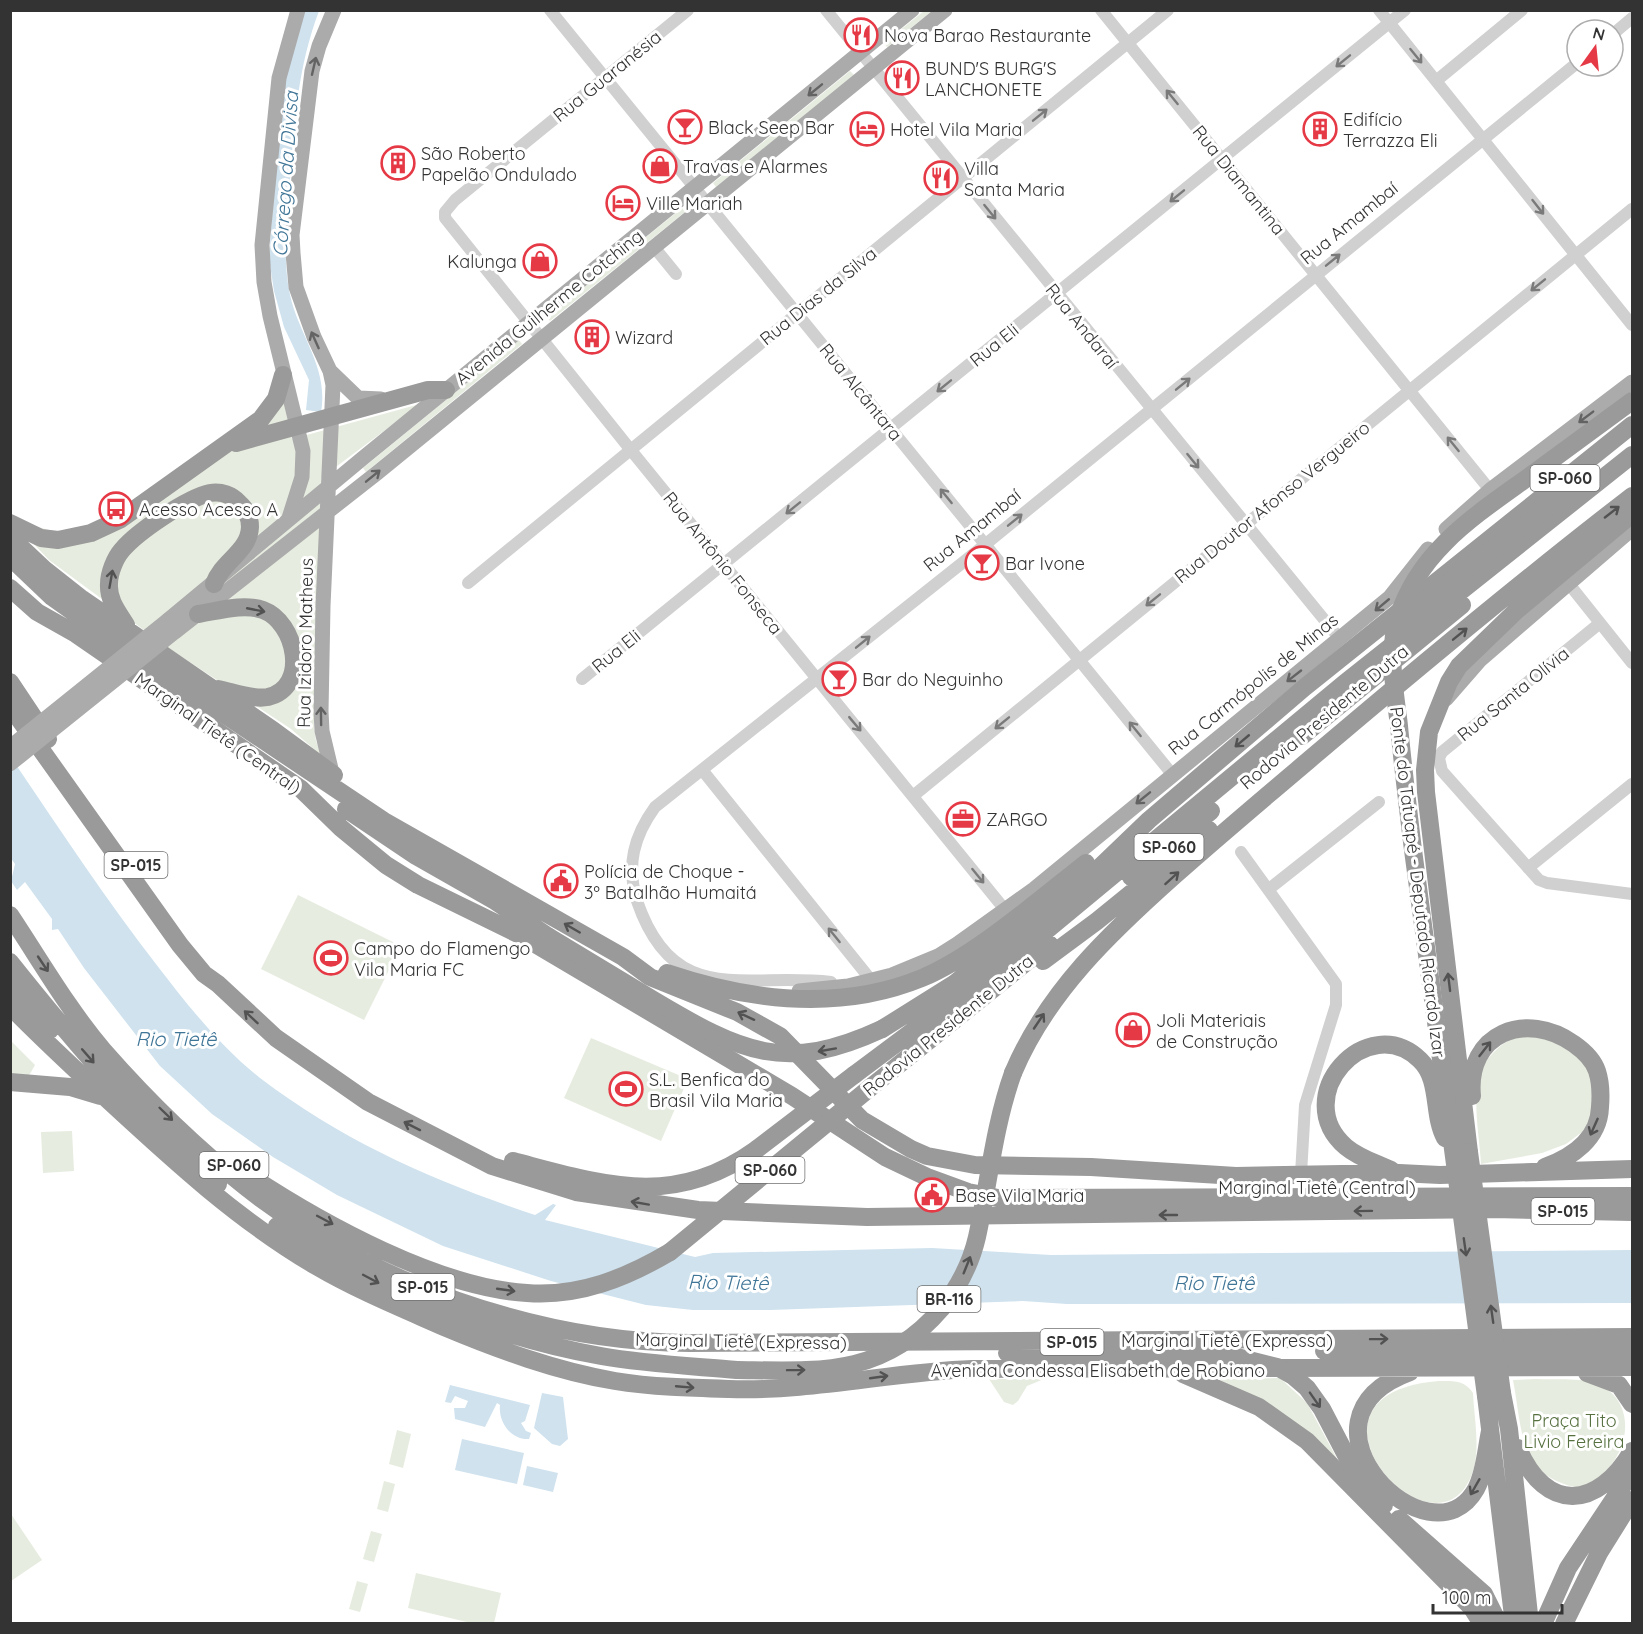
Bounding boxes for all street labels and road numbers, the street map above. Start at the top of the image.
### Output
street label: Rua Guaranésia [548,25,666,127]
street label: Rua Diamantina [1188,120,1290,240]
street label: Rua Amambaí [1296,177,1403,269]
street label: Avenida Guilherme Cotching [450,224,648,390]
street label: Rua Dias da Silva [755,242,881,350]
street label: Rua Andaraí [1041,279,1124,373]
street label: Rua Eli [965,318,1023,372]
street label: Rua Alcântara [815,339,907,445]
street label: Rua Doutor Afonso Vergueiro [1170,416,1374,588]
road number: SP-060 [1530,465,1600,491]
street label: Rua Amambaí [919,484,1026,576]
street label: Rua Antônio Fonseca [658,487,788,639]
street label: Rua Izidoro Matheus [292,558,318,728]
street label: Rua Carmópolis de Minas [1163,608,1343,760]
street label: Rua Eli [587,624,645,678]
street label: Rodovia Presidente Dutra [1235,640,1413,794]
street label: Rua Santa Olívia [1452,642,1574,746]
street label: Marginal Tietê (Central) [130,667,306,799]
street label: Ponte do Tatuapé - Deputado Ricardo Izar [1385,705,1451,1059]
road number: SP-060 [1134,834,1204,860]
road number: SP-015 [104,852,168,878]
street label: Rodovia Presidente Dutra [858,949,1038,1101]
road number: SP-060 [200,1152,268,1178]
road number: SP-060 [736,1157,804,1183]
street label: Marginal Tietê (Central) [1218,1176,1416,1199]
road number: SP-015 [1532,1198,1594,1224]
road number: SP-015 [392,1274,454,1300]
road number: BR-116 [918,1286,980,1312]
street label: Marginal Tietê (Expressa) [635,1328,847,1354]
road number: SP-015 [1040,1329,1104,1355]
street label: Marginal Tietê (Expressa) [1121,1329,1333,1352]
street label: Avenida Condessa Elisabeth de Robiano [931,1359,1265,1382]

